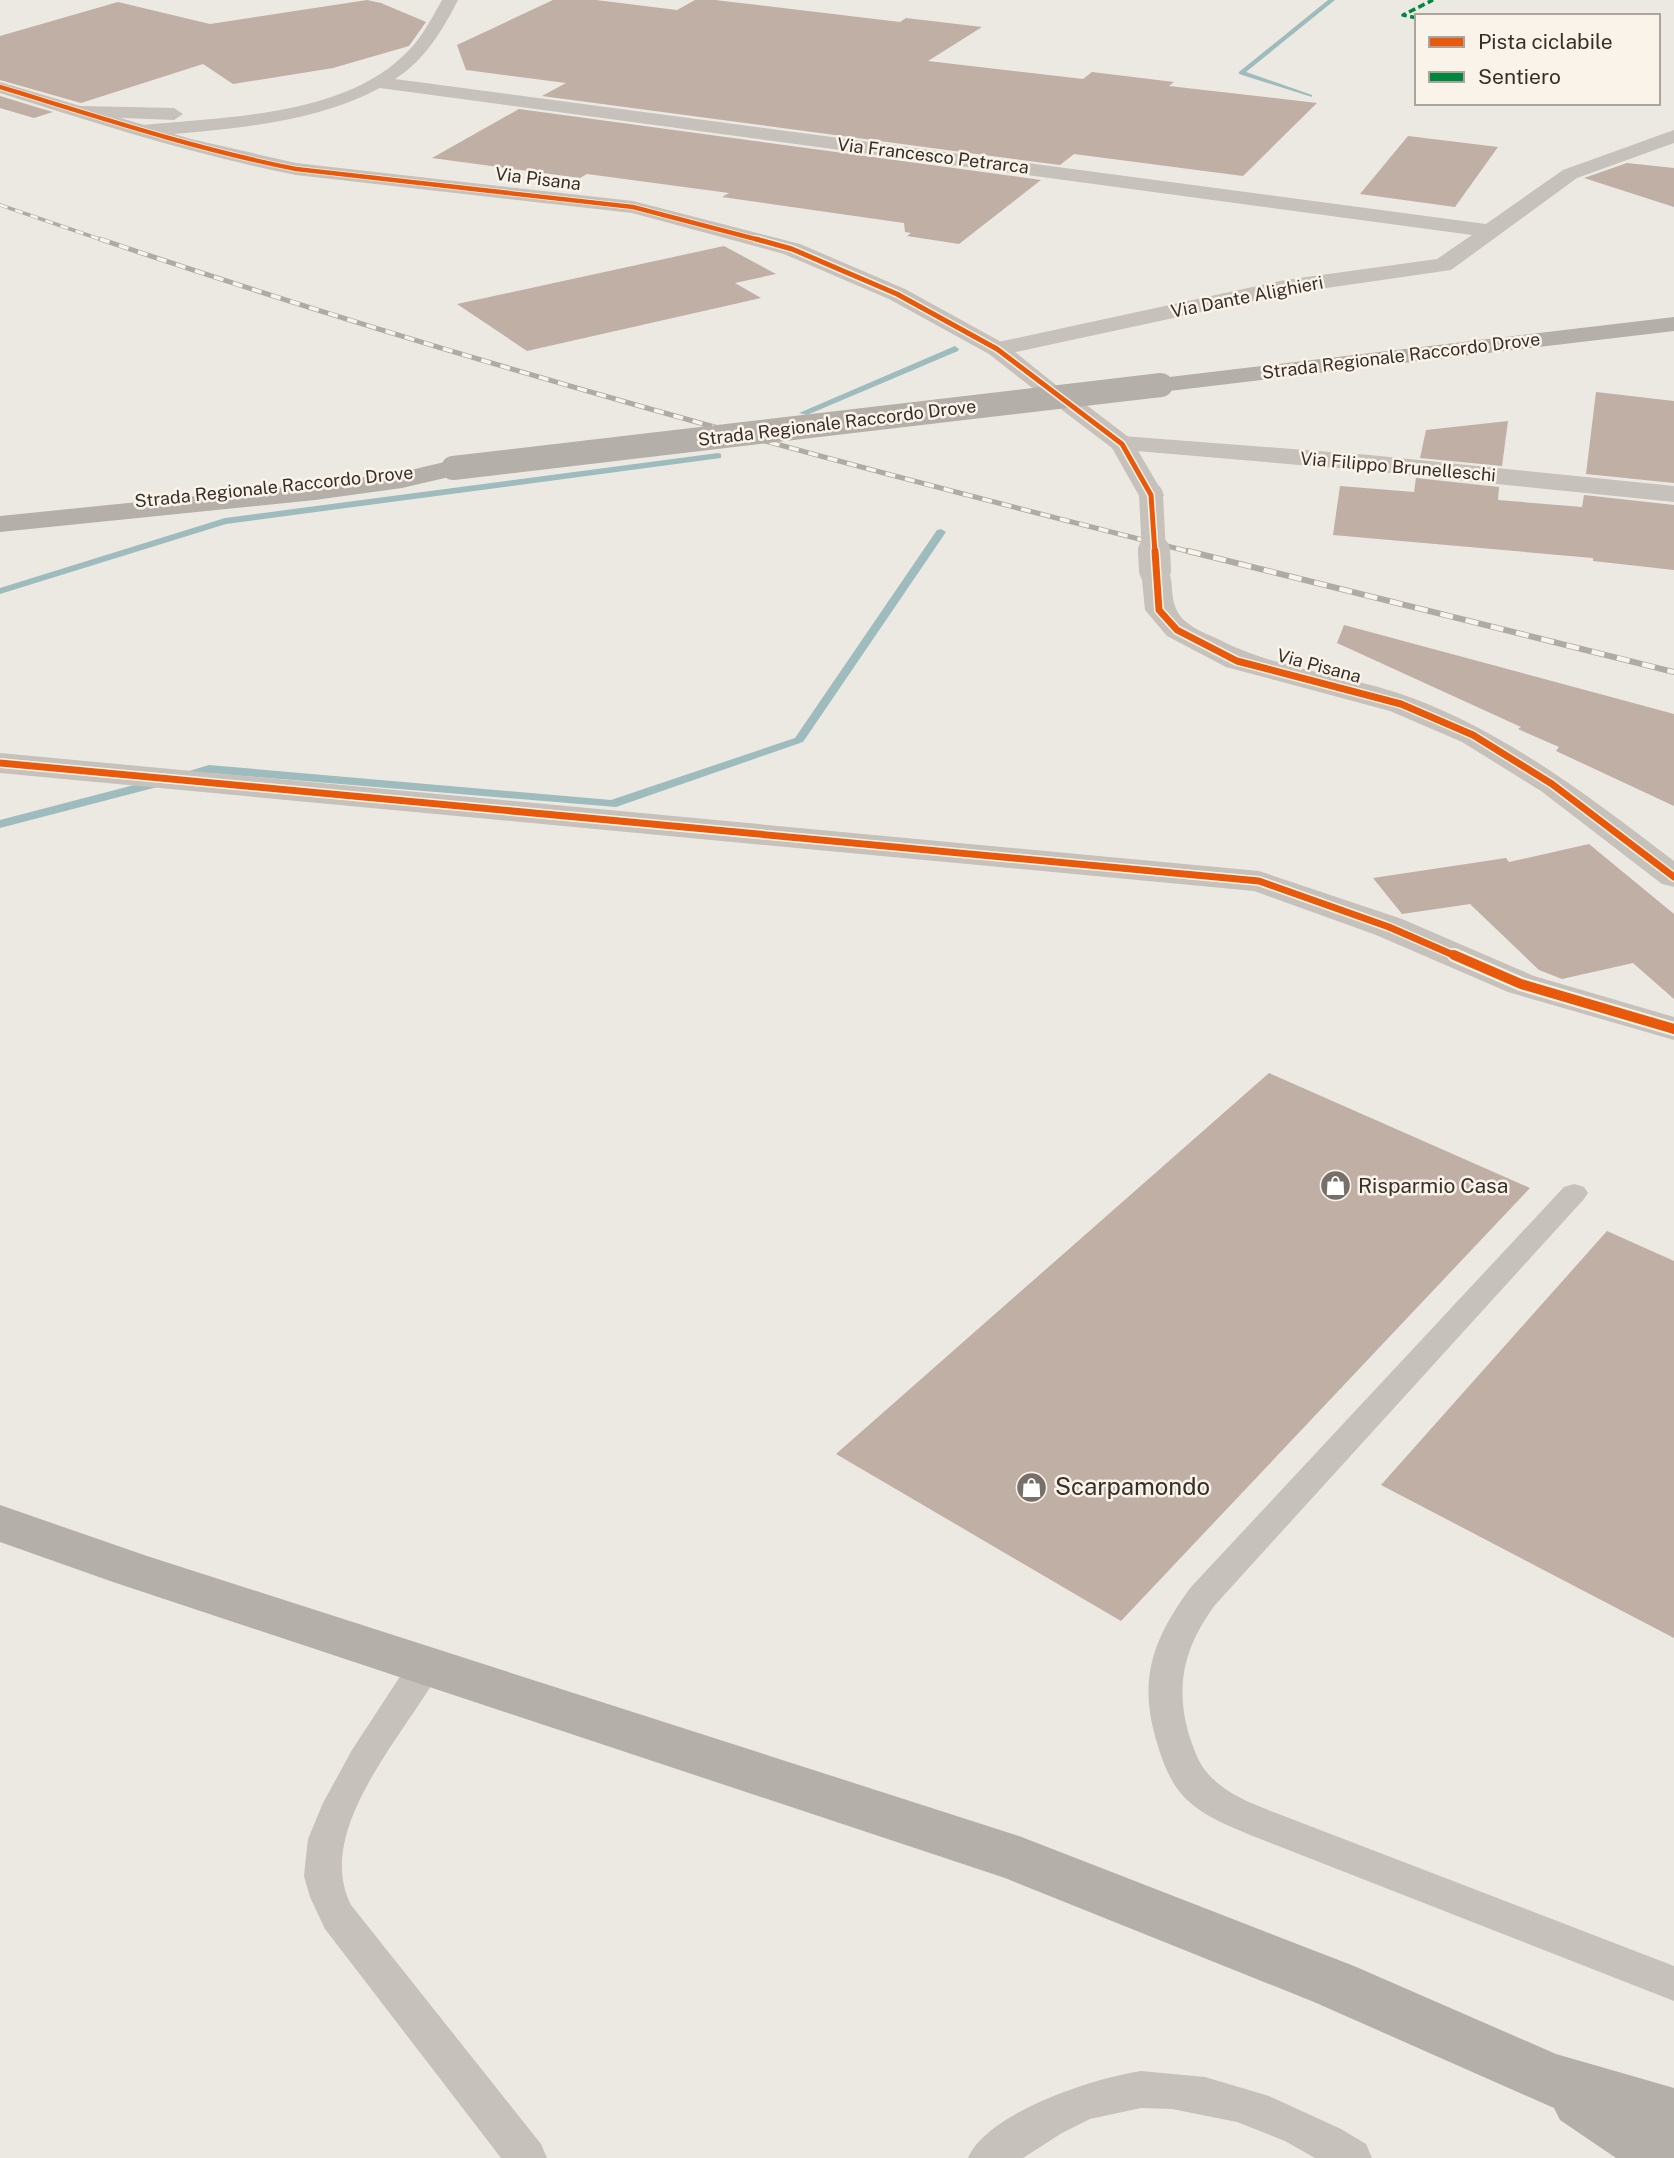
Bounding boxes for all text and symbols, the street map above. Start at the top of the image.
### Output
legend [1415,14,1660,105]
text: Pista ciclabile [1478,29,1613,54]
text: Sentiero [1478,64,1561,89]
street label: Via Francesco Petrarca [836,133,1030,178]
street label: Via Pisana [494,163,582,194]
street label: Via Dante Alighieri [1169,271,1325,322]
street label: Strada Regionale Raccordo Drove [1261,328,1541,383]
street label: Strada Regionale Raccordo Drove [697,395,977,450]
street label: Via Filippo Brunelleschi [1299,447,1497,486]
street label: Strada Regionale Raccordo Drove [134,461,414,512]
street label: Via Pisana [1275,644,1363,687]
shop icon: Risparmio Casa [1318,1169,1352,1203]
place label: Risparmio Casa [1358,1173,1508,1198]
shop icon: Scarpamondo [1015,1470,1049,1504]
place label: Scarpamondo [1055,1472,1210,1500]

